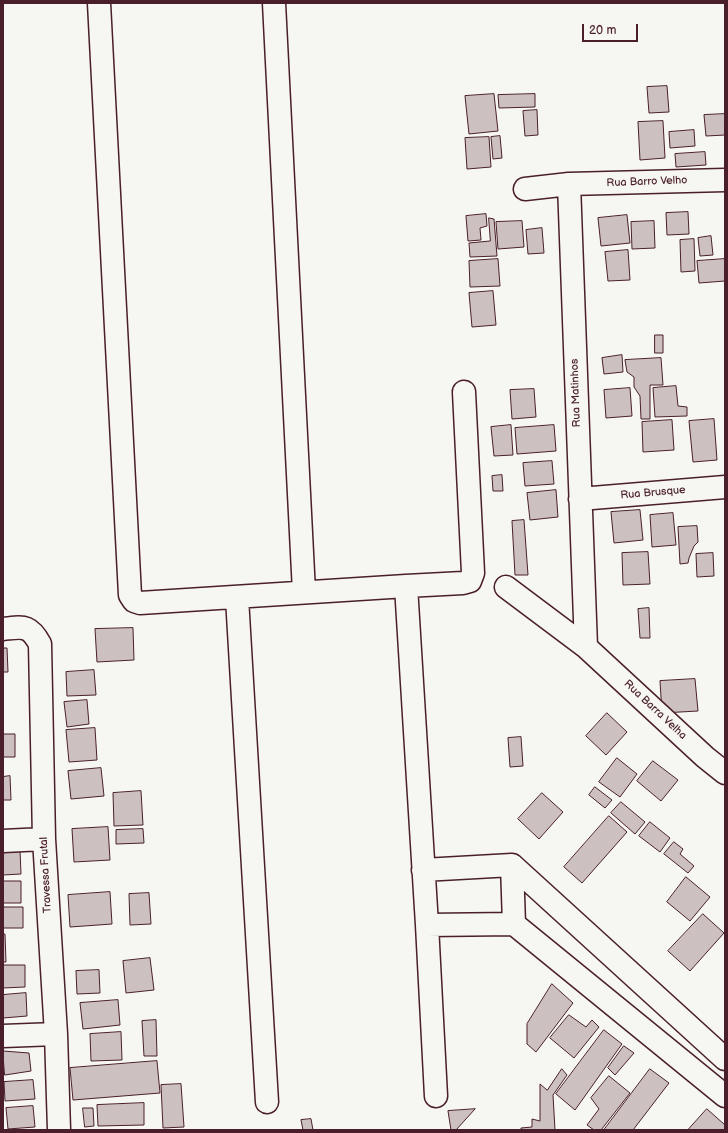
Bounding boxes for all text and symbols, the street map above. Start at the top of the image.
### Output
scale bar [584,16,640,42]
text: 20 m [589,23,616,38]
street label: Rua Barro Velho [606,174,688,190]
street label: Rua Matinhos [568,358,584,428]
street label: Rua Brusque [620,484,686,502]
street label: Rua Barra Velha [621,678,689,742]
street label: Travessa Frutal [37,837,55,913]

